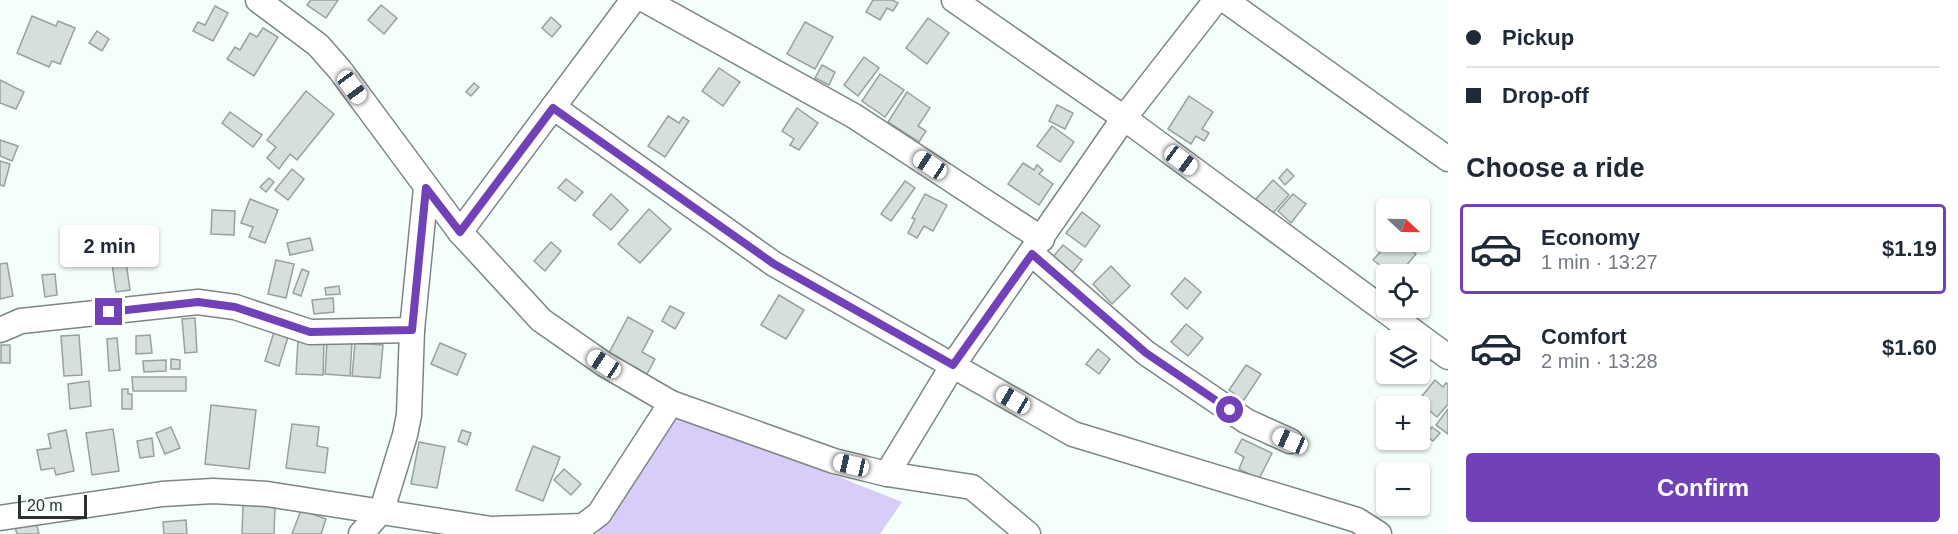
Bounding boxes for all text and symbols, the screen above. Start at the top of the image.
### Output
text: Pickup [1502,25,1574,50]
car [334,67,370,107]
text: Drop-off [1502,83,1589,108]
car [1161,142,1201,178]
car [910,148,950,182]
text: Choose a ride [1466,153,1645,183]
north arrow [1376,198,1430,252]
map controls [1376,198,1430,516]
icon: car [1469,222,1523,276]
callout: 2 min [60,225,158,267]
text: Economy [1541,225,1640,250]
text: 2 min [83,235,136,257]
text: $1.19 [1882,236,1937,261]
text: 1 min · 13:27 [1541,251,1658,273]
button: locate [1376,264,1430,318]
route end [95,298,122,325]
icon: car [1469,321,1523,375]
text: Comfort [1541,324,1627,349]
button: layers [1376,330,1430,384]
text: $1.60 [1882,335,1937,360]
car [584,347,624,381]
text: 2 min · 13:28 [1541,350,1658,372]
car [993,383,1033,417]
route start [1216,396,1243,423]
button: + [1376,396,1430,450]
car [1270,425,1310,457]
car [831,452,871,478]
button: Confirm [1466,453,1940,522]
button: − [1376,462,1430,516]
scale bar [18,492,87,520]
text: 20 m [27,497,63,514]

